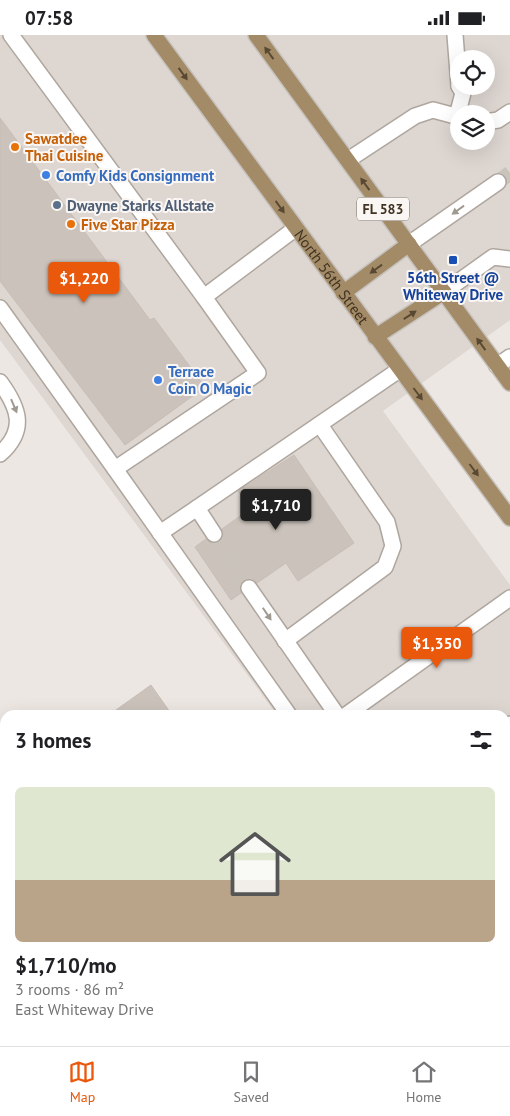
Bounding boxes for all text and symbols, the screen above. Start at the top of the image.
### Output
text: 07:58 [25,6,73,30]
one-way arrow [264,46,274,60]
map controls [450,50,495,150]
button: locate [450,50,495,95]
one-way arrow [178,67,188,81]
button: layers [450,105,495,150]
place label: Sawatdee Thai Cuisine [25,129,104,165]
marker: Sawatdee Thai Cuisine [9,141,21,153]
place label: Comfy Kids Consignment [56,166,215,185]
marker: Comfy Kids Consignment [40,169,52,181]
one-way arrow [360,177,370,191]
place label: Dwayne Starks Allstate [67,196,215,215]
road number: FL 583 [357,197,409,220]
marker: Dwayne Starks Allstate [51,199,63,211]
one-way arrow [275,200,285,214]
one-way arrow [451,205,465,215]
place label: Five Star Pizza [81,215,175,234]
marker: Five Star Pizza [65,218,77,230]
street label: North 56th Street [291,225,373,328]
marker: 56th Street @ Whiteway Drive [447,254,459,266]
pin: $1,220 [43,261,125,304]
one-way arrow [370,263,383,274]
text: $1,220 [59,268,109,288]
place label: 56th Street @ Whiteway Drive [403,268,503,304]
one-way arrow [403,310,416,319]
one-way arrow [476,337,486,351]
place label: Terrace Coin O Magic [168,362,252,398]
marker: Terrace Coin O Magic [152,374,164,386]
one-way arrow [412,387,423,400]
one-way arrow [11,399,19,413]
one-way arrow [469,463,480,476]
pin: $1,710 [235,489,317,531]
text: $1,710 [251,495,301,515]
one-way arrow [262,607,272,621]
pin: $1,350 [396,627,478,669]
text: $1,350 [412,633,462,653]
icon: filters [467,726,495,754]
text: 3 homes [15,727,91,754]
icon: home [210,819,300,909]
text: $1,710/mo [15,952,117,979]
text: 3 rooms · 86 m² [15,979,124,999]
text: East Whiteway Drive [15,999,154,1019]
tab: Map [68,1058,96,1106]
tab: Saved [233,1058,269,1106]
tab: Home [406,1058,441,1106]

